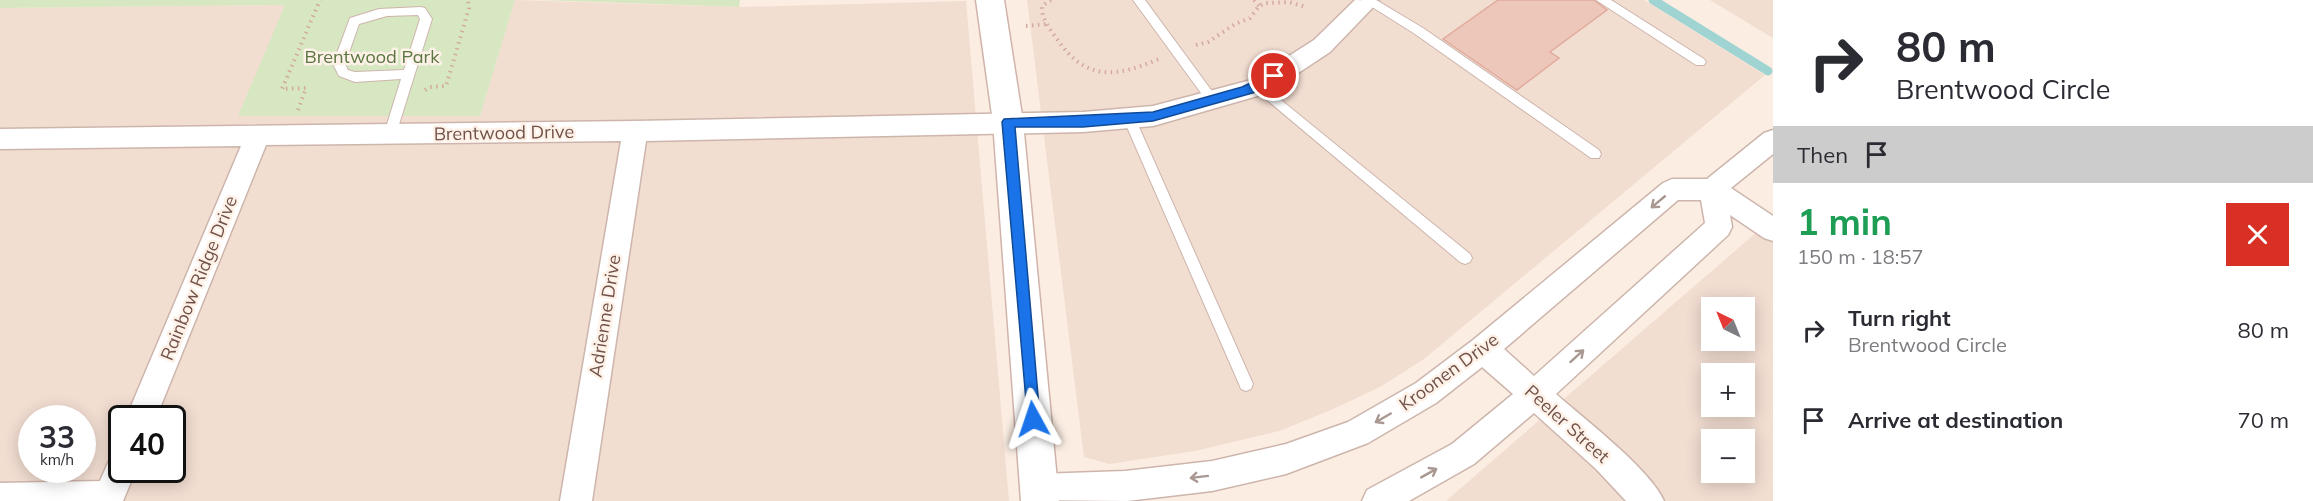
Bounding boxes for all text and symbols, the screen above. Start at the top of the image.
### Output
text: 80 m [1896,20,1996,73]
icon: right [1797,24,1875,102]
park label: Brentwood Park [305,45,440,68]
pin [1248,50,1299,101]
icon: arrive [1257,59,1290,92]
text: Brentwood Circle [1896,72,2110,106]
street label: Brentwood Drive [434,120,574,145]
icon: arrive [1860,138,1893,171]
text: Then [1797,141,1848,169]
street label: Rainbow Ridge Drive [155,192,242,364]
one-way arrow [1651,195,1666,209]
text: 1 min [1797,199,1892,244]
button: close [2226,203,2289,266]
text: 150 m · 18:57 [1797,244,1923,269]
street label: Adrienne Drive [583,253,626,379]
north arrow [1701,297,1755,351]
map controls [1701,297,1755,483]
text: Turn right [1848,304,1951,332]
icon: right [1797,314,1830,347]
text: 80 m [2238,316,2289,344]
street label: Kroonen Drive [1394,328,1503,415]
text: Brentwood Circle [1848,332,2007,357]
one-way arrow [1570,349,1585,363]
button: + [1701,363,1755,417]
street label: Peeler Street [1520,380,1614,468]
position arrow [1001,387,1065,451]
icon: arrive [1797,404,1830,437]
speed limit sign: 40 [108,405,186,483]
text: Arrive at destination [1848,406,2063,434]
text: 70 m [2238,406,2289,434]
one-way arrow [1375,412,1392,424]
text: 33 [39,418,75,456]
button: − [1701,429,1755,483]
text: km/h [40,450,74,469]
one-way arrow [1420,466,1437,478]
one-way arrow [1189,472,1209,483]

